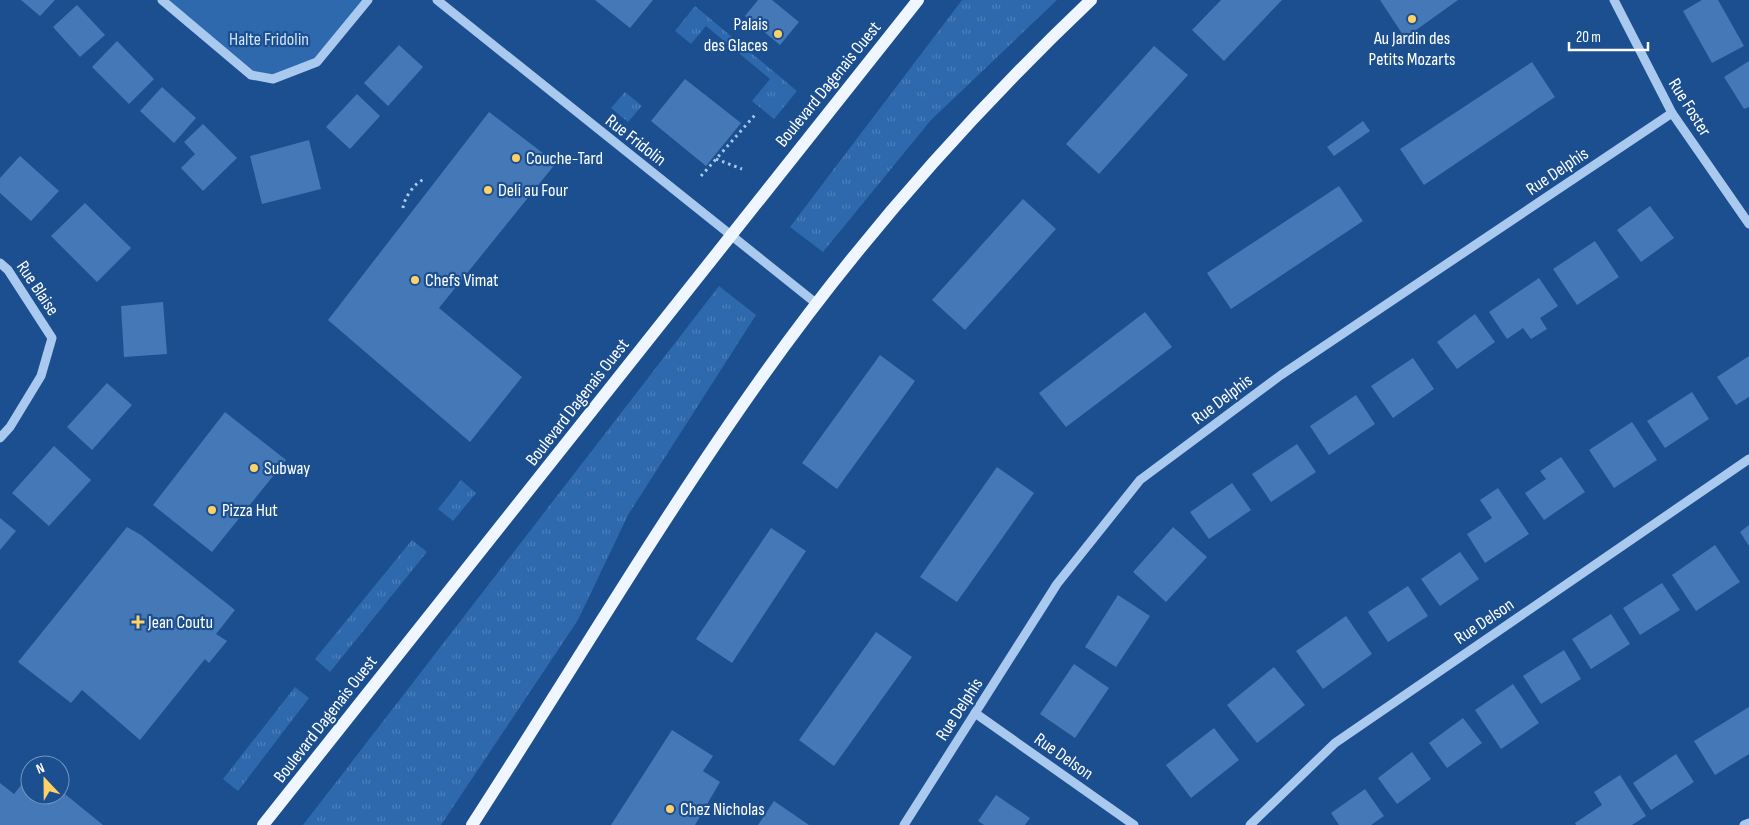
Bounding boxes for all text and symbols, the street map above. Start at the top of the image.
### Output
marker: Au Jardin des Petits Mozarts [1406,13,1418,25]
place label: Palais des Glaces [704,14,768,56]
street label: Boulevard Dagenais Ouest [771,17,886,151]
scale bar [1569,20,1648,52]
marker: Palais des Glaces [772,28,784,40]
place label: Au Jardin des Petits Mozarts [1369,28,1455,70]
text: 20 m [1576,28,1601,47]
park label: Halte Fridolin [229,29,309,50]
street label: Rue Foster [1664,74,1715,140]
street label: Rue Fridolin [601,110,670,171]
street label: Rue Delphis [1522,143,1592,200]
place label: Couche-Tard [526,148,603,169]
marker: Couche-Tard [510,152,522,164]
place label: Deli au Four [498,180,568,201]
marker: Deli au Four [482,184,494,196]
street label: Rue Blaise [12,257,63,320]
place label: Chefs Vimat [425,270,499,291]
marker: Chefs Vimat [409,274,421,286]
street label: Boulevard Dagenais Ouest [521,334,634,470]
street label: Rue Delphis [1188,370,1257,429]
place label: Subway [264,458,310,479]
marker: Subway [248,462,260,474]
place label: Pizza Hut [222,500,278,521]
marker: Pizza Hut [206,504,218,516]
street label: Rue Delson [1451,594,1518,649]
place label: Jean Coutu [147,612,213,633]
marker: Jean Coutu [132,616,144,628]
street label: Boulevard Dagenais Ouest [269,651,382,787]
street label: Rue Delphis [931,674,987,744]
street label: Rue Delson [1030,729,1097,784]
north arrow [20,755,70,805]
text: N [34,759,47,778]
place label: Chez Nicholas [680,799,765,820]
marker: Chez Nicholas [664,803,676,815]

